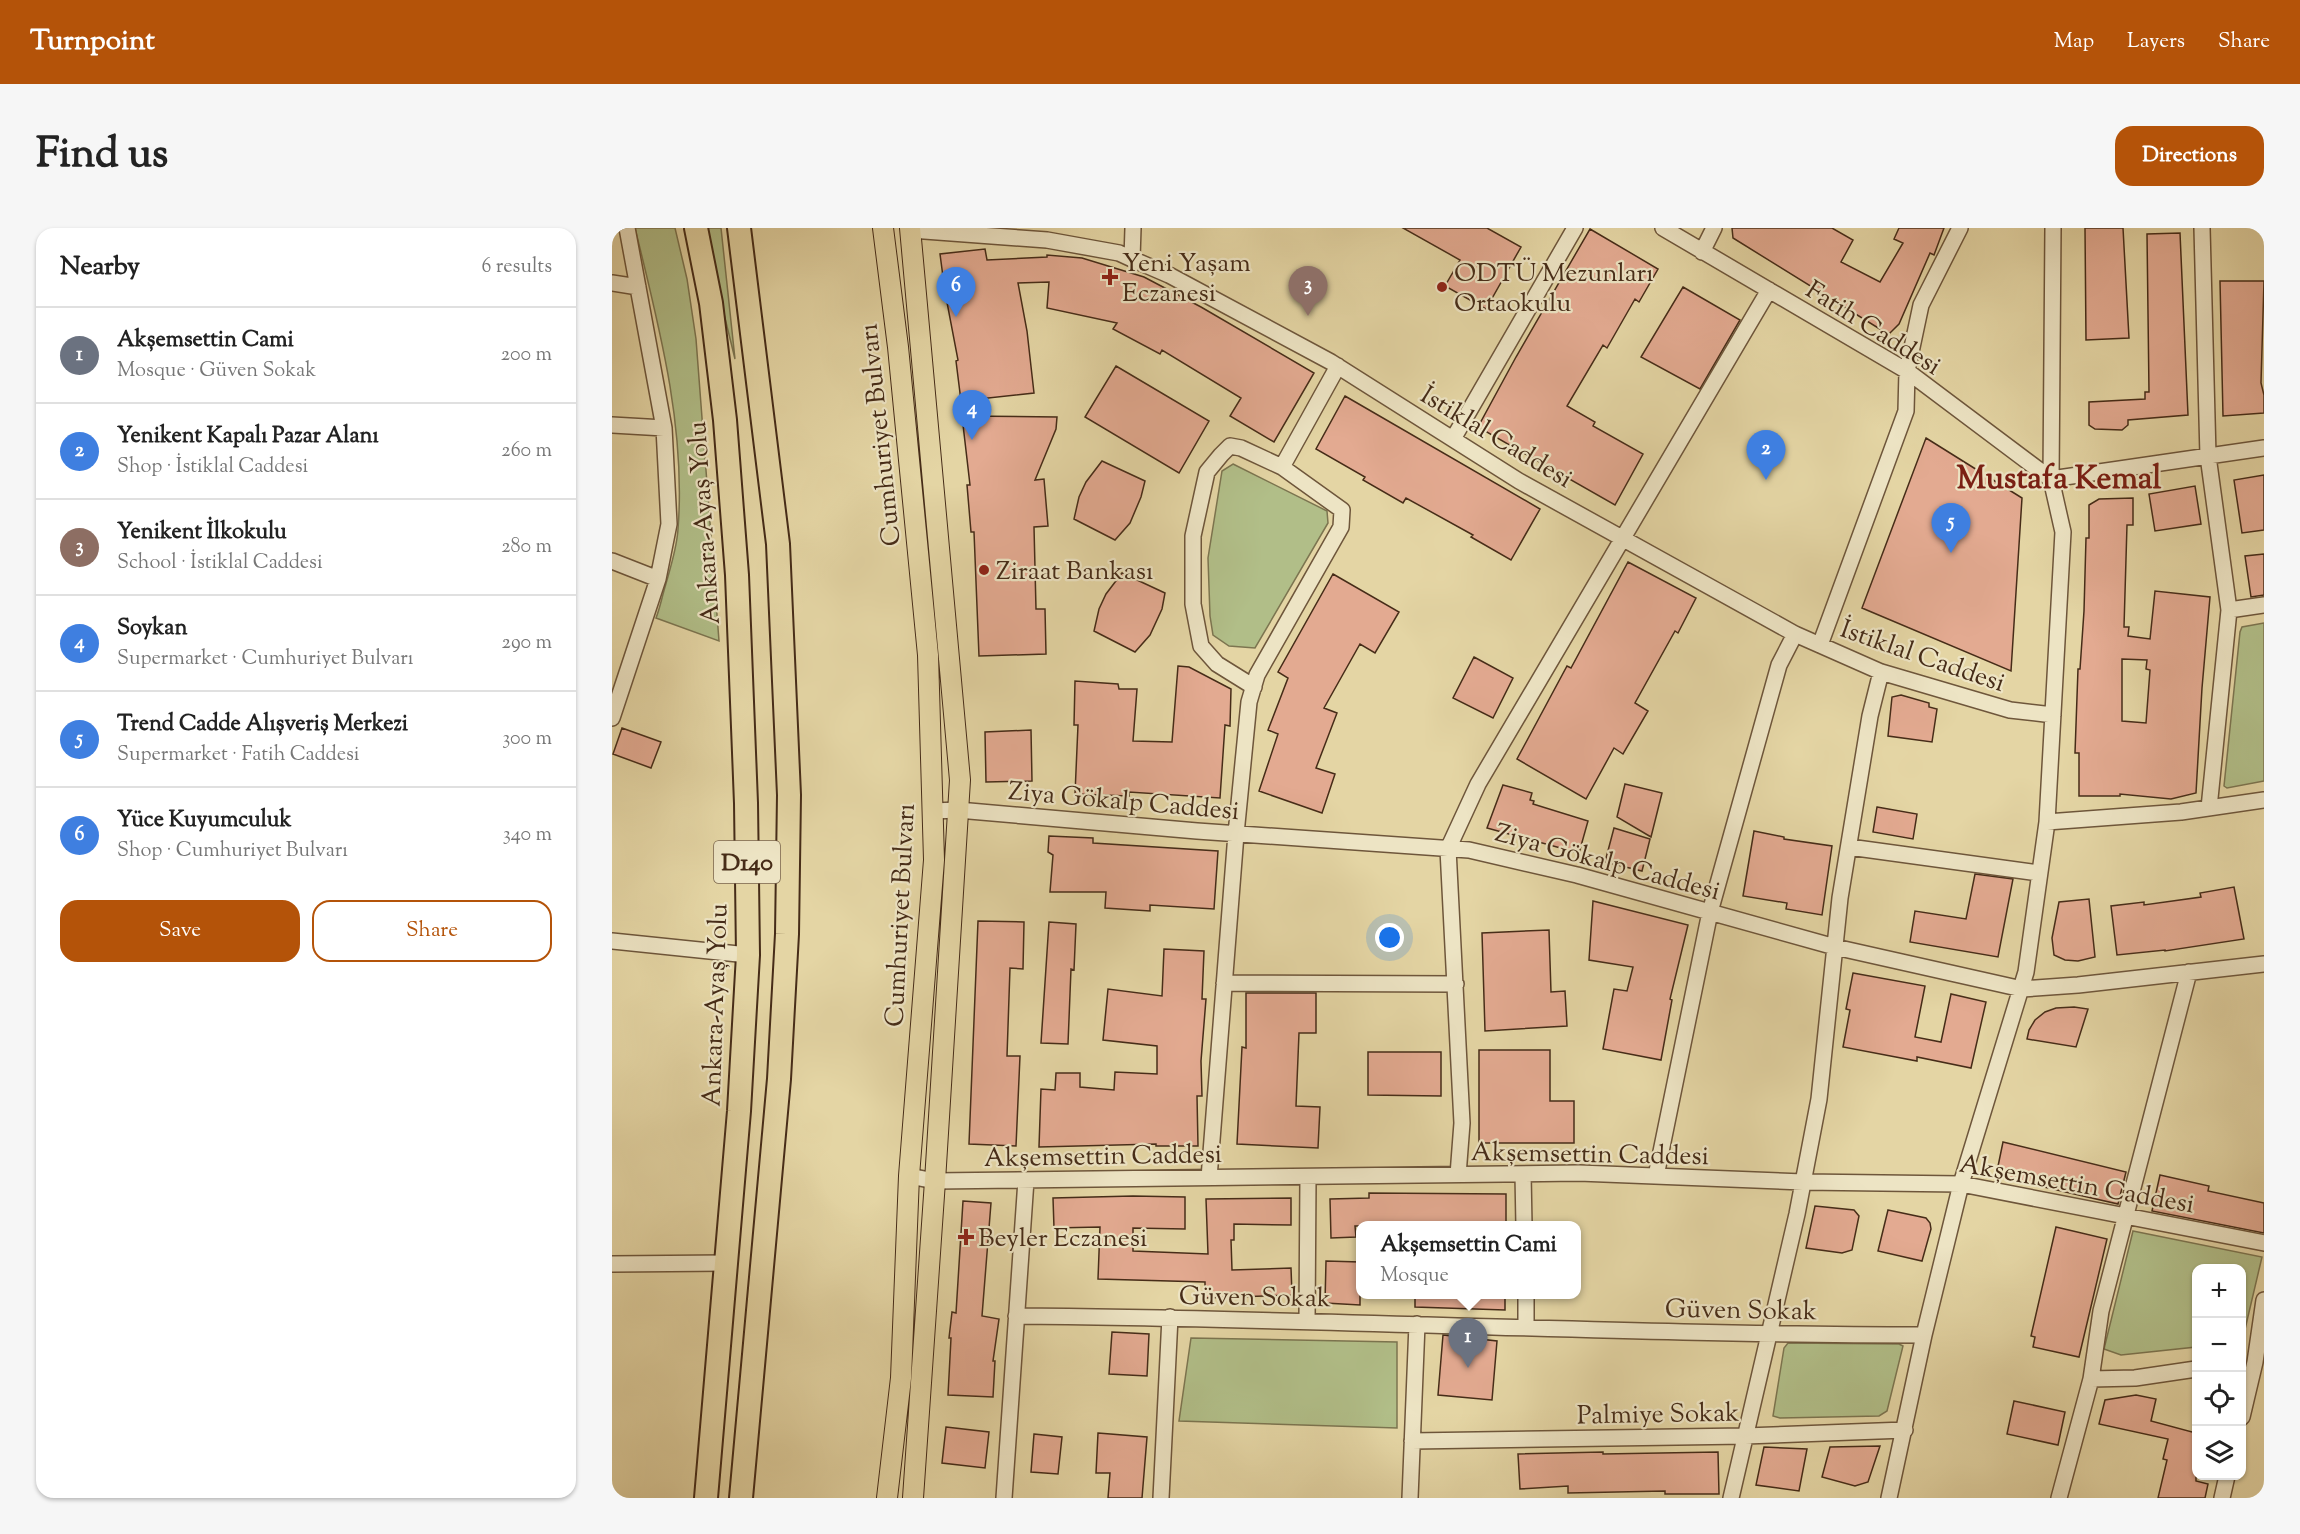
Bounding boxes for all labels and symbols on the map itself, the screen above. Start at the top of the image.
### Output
place label: Yeni Yaşam Eczanesi [1122,246,1251,313]
place label: ODTÜ Mezunları Ortaokulu [1454,256,1654,323]
pin: 3 [1288,266,1328,316]
pin: 6 [936,268,976,317]
marker: Yeni Yaşam Eczanesi [1103,270,1117,284]
street label: Fatih Caddesi [1798,273,1948,386]
marker: ODTÜ Mezunları Ortaokulu [1435,280,1449,294]
street label: Cumhuriyet Bulvarı [851,322,912,548]
street label: İstiklal Caddesi [1412,378,1579,498]
pin: 4 [952,390,992,440]
street label: Ankara-Ayaş Yolu [680,420,731,626]
pin: 2 [1746,430,1786,480]
district label: Mustafa Kemal [1956,457,2162,503]
pin: 5 [1932,504,1970,553]
place label: Ziraat Bankası [996,554,1153,591]
marker: Ziraat Bankası [977,563,991,577]
street label: İstiklal Caddesi [1835,612,2010,703]
street label: Ziya Gökalp Caddesi [1007,774,1241,831]
street label: Cumhuriyet Bulvarı [877,802,926,1028]
street label: Ziya Gökalp Caddesi [1491,816,1724,911]
road number: D140 [714,841,780,883]
street label: Ankara-Ayaş Yolu [694,903,739,1107]
your location [1375,923,1404,952]
street label: Akşemsettin Caddesi [1471,1135,1709,1176]
street label: Akşemsettin Caddesi [984,1137,1222,1178]
street label: Akşemsettin Caddesi [1956,1147,2197,1224]
place label: Beyler Eczanesi [978,1221,1147,1258]
marker: Beyler Eczanesi [959,1230,973,1244]
street label: Güven Sokak [1179,1279,1331,1318]
street label: Güven Sokak [1665,1292,1817,1331]
pin: 1 [1448,1318,1488,1368]
street label: Palmiye Sokak [1577,1396,1740,1435]

